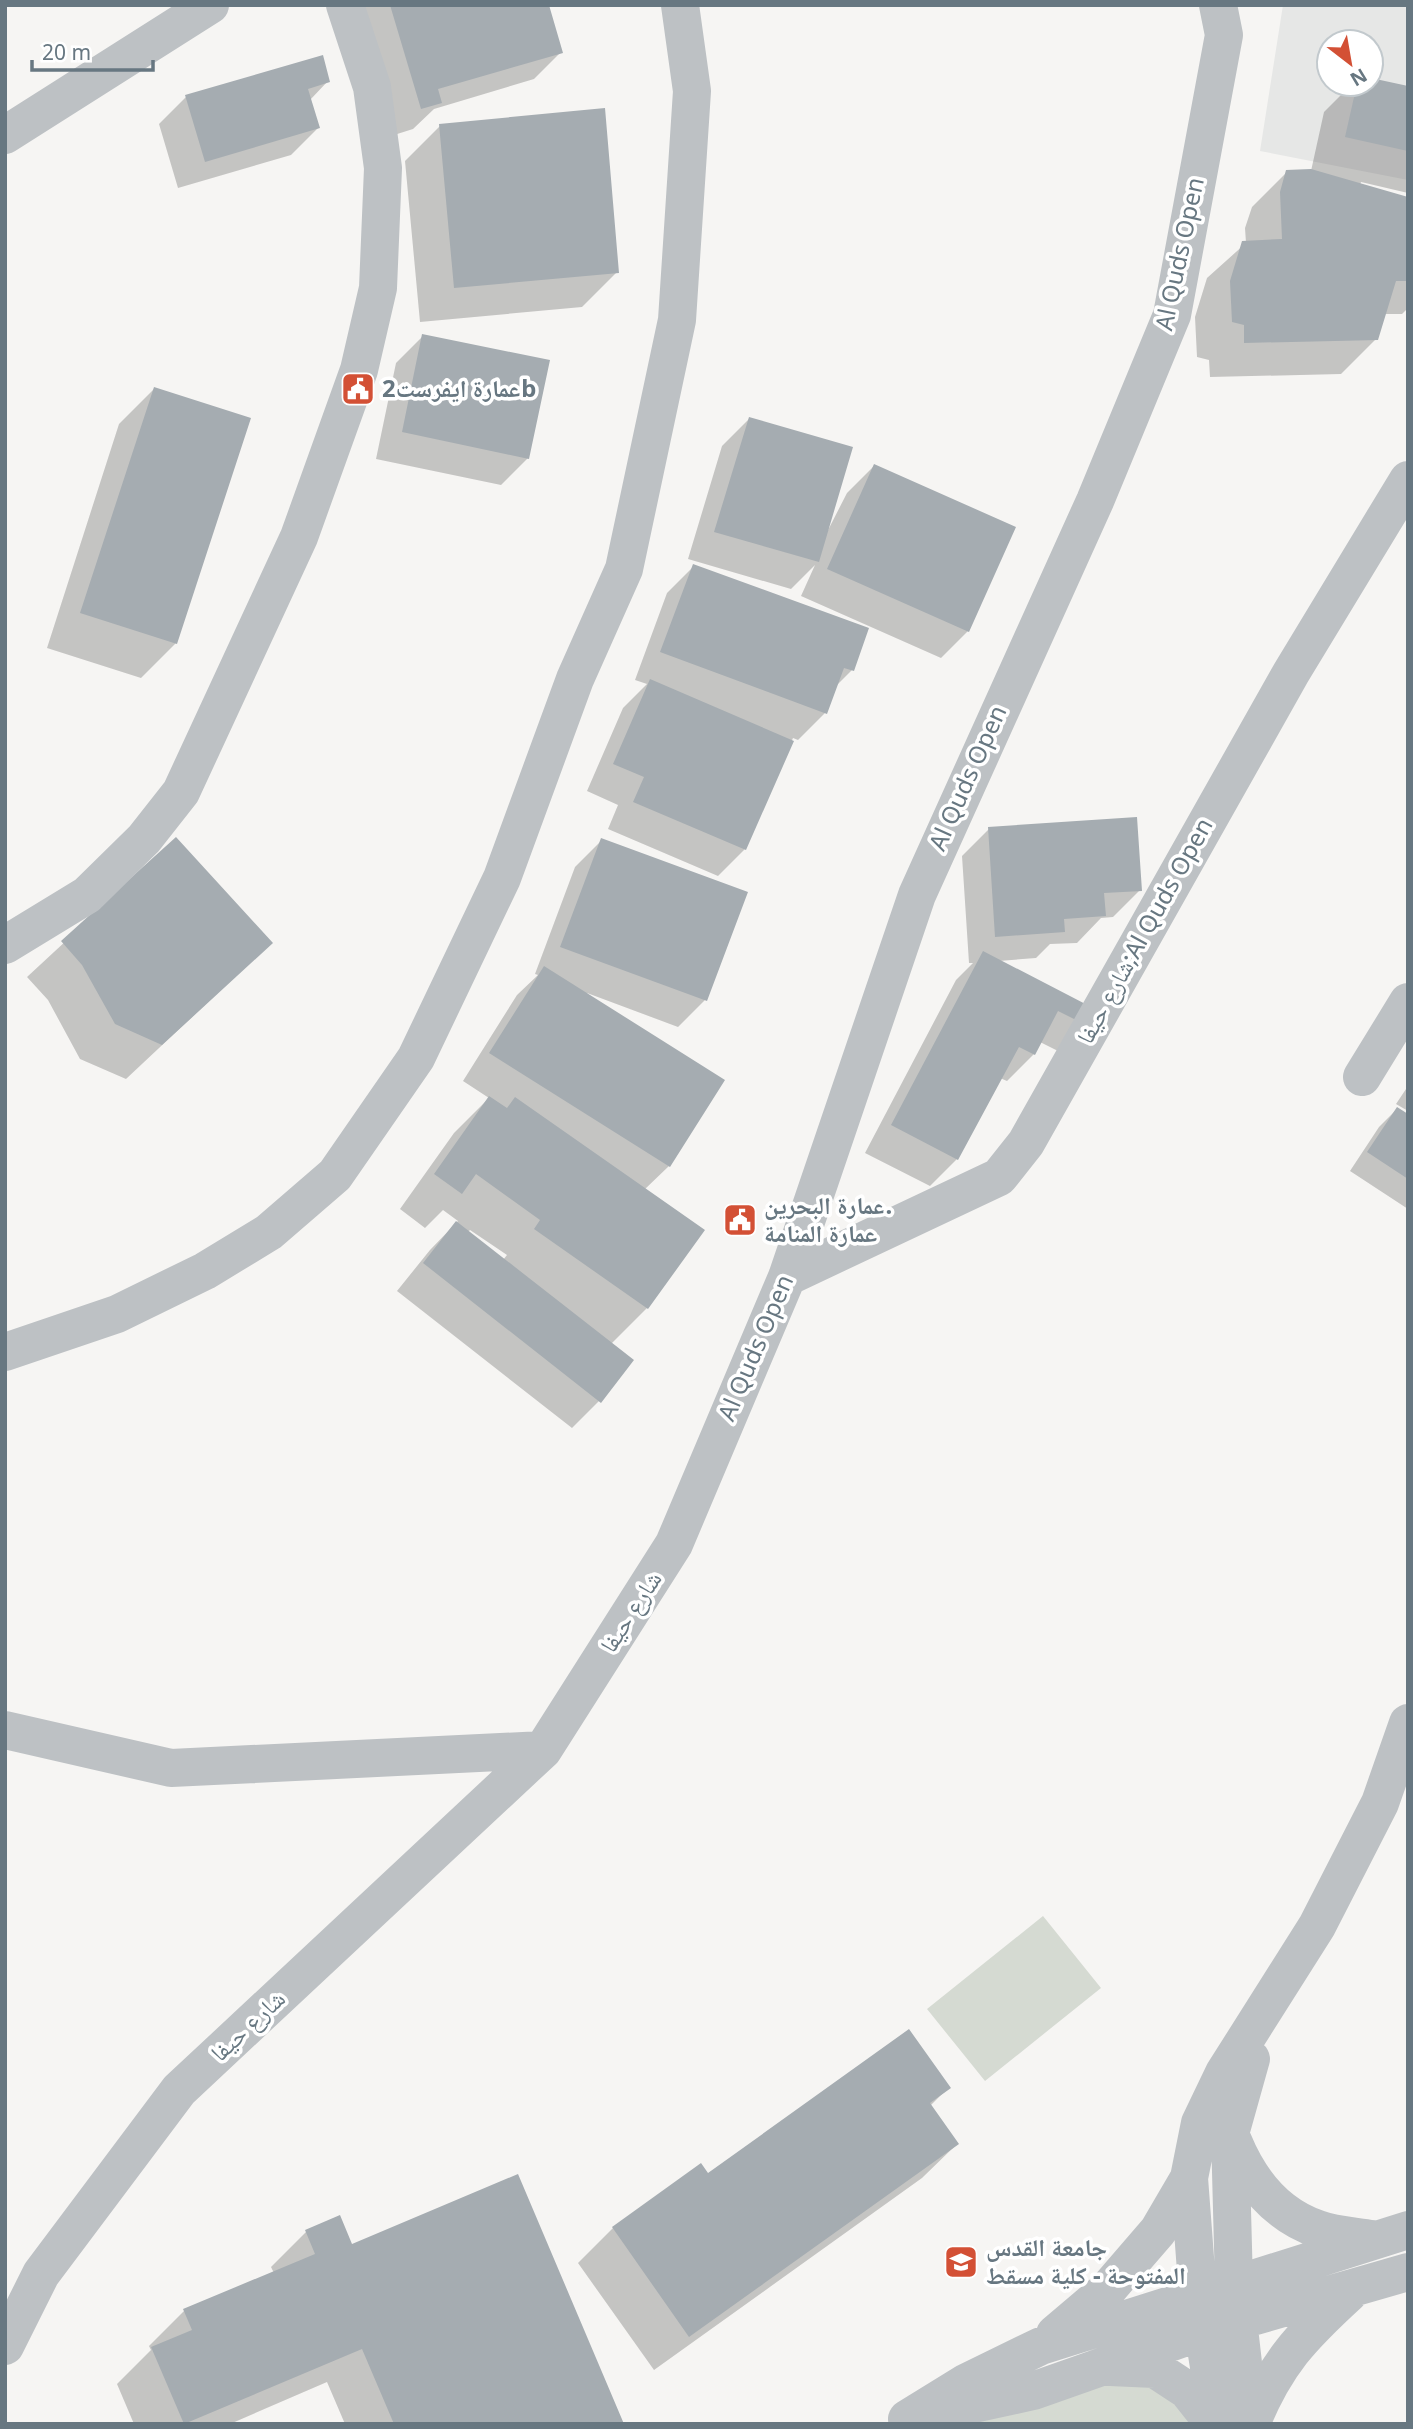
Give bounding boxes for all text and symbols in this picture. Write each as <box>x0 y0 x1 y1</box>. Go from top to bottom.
scale bar <box>32 28 152 72</box>
north arrow <box>1315 28 1385 98</box>
text: 20 m <box>42 38 91 66</box>
text: N <box>1345 62 1372 93</box>
street label: Al Quds Open <box>1146 174 1211 333</box>
public building icon: عمارة ايفرست2b <box>339 370 377 408</box>
place label: عمارة ايفرست2b <box>382 371 536 404</box>
street label: Al Quds Open <box>920 700 1013 855</box>
street label: شارع حيفا;Al Quds Open <box>1068 812 1220 1049</box>
place label: عمارة البحرين. عمارة المنامة <box>764 1188 892 1249</box>
public building icon: عمارة البحرين. عمارة المنامة <box>721 1201 759 1239</box>
street label: Al Quds Open <box>709 1269 800 1426</box>
street label: شارع حيفا <box>591 1564 668 1658</box>
street label: شارع حيفا <box>202 1982 292 2068</box>
place label: جامعة القدس المفتوحة - كلية مسقط <box>986 2230 1186 2291</box>
school or university icon: جامعة القدس المفتوحة - كلية مسقط <box>942 2243 980 2281</box>

